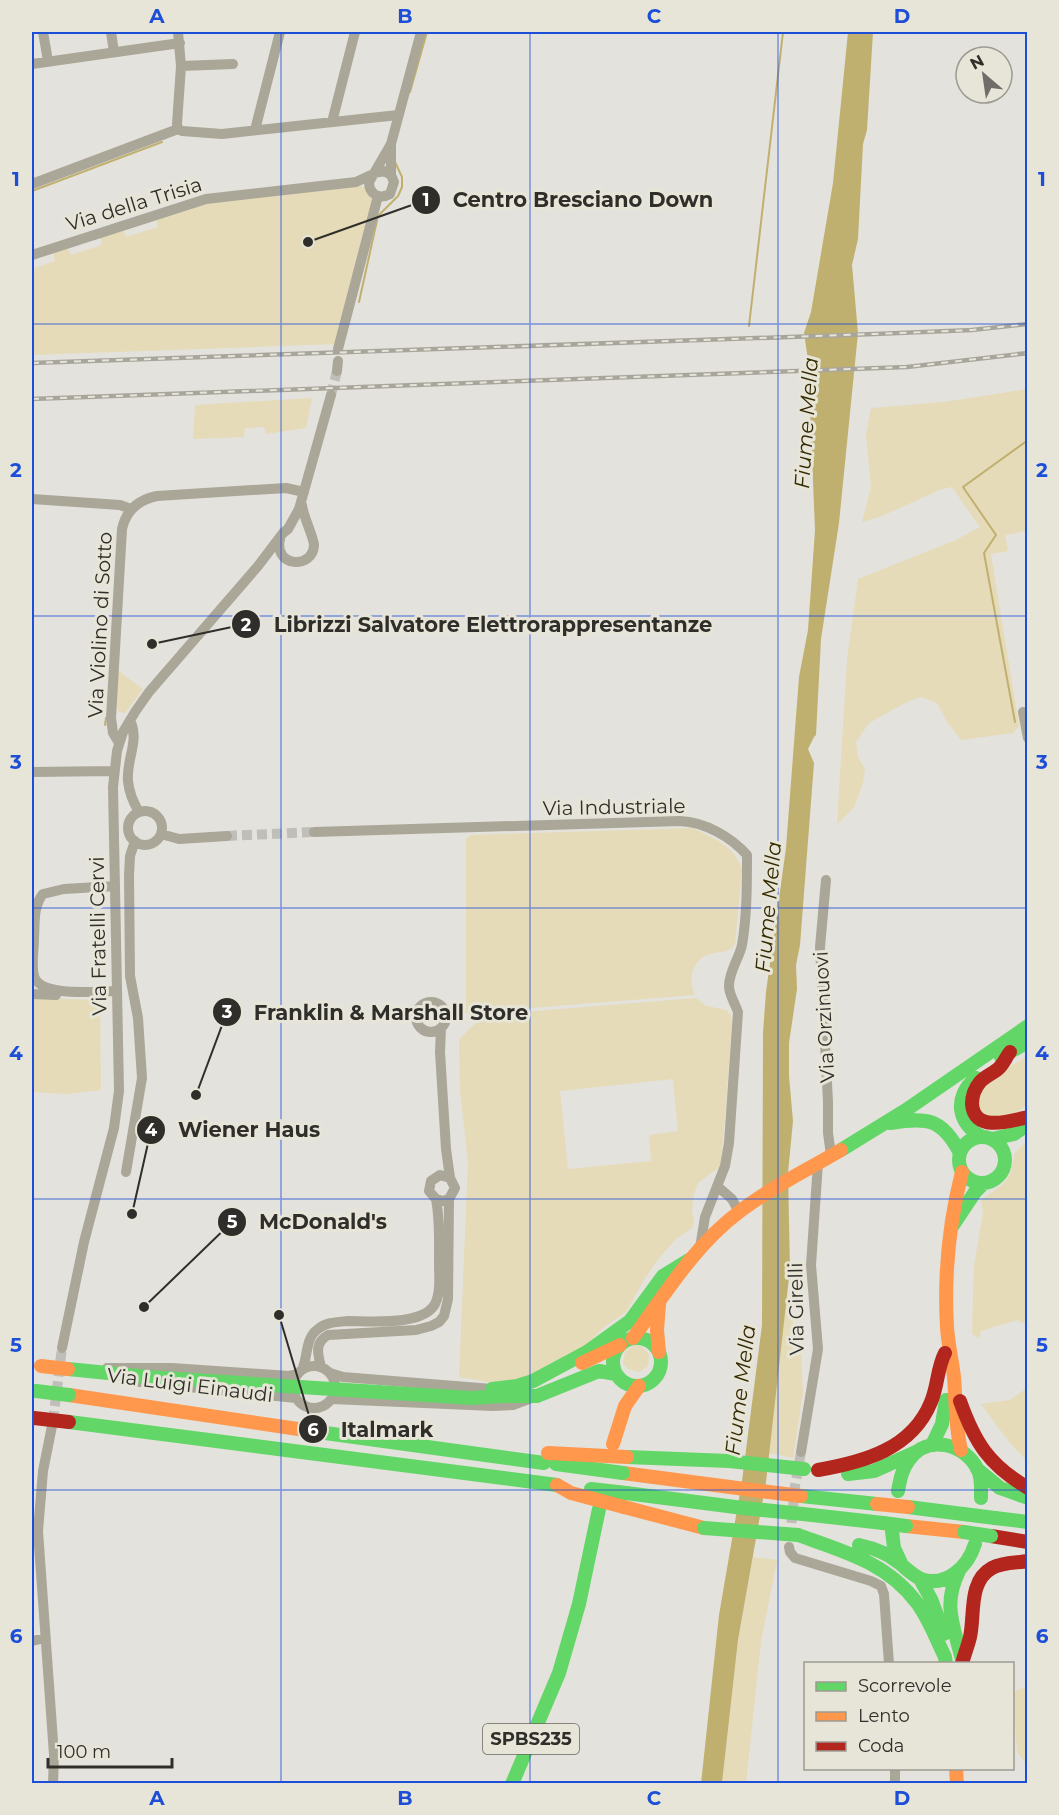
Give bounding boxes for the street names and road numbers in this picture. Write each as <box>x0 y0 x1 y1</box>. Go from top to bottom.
street label: Via della Trisia <box>63 172 205 236</box>
street label: Via Violino di Sotto <box>83 531 117 719</box>
street label: Via Industriale <box>542 794 686 820</box>
street label: Via Fratelli Cervi <box>85 856 111 1016</box>
street label: Via Orzinuovi <box>809 951 839 1083</box>
street label: Via Girelli <box>783 1262 809 1356</box>
street label: Via Luigi Einaudi <box>106 1363 274 1407</box>
road number: SPBS235 <box>483 1724 579 1754</box>

